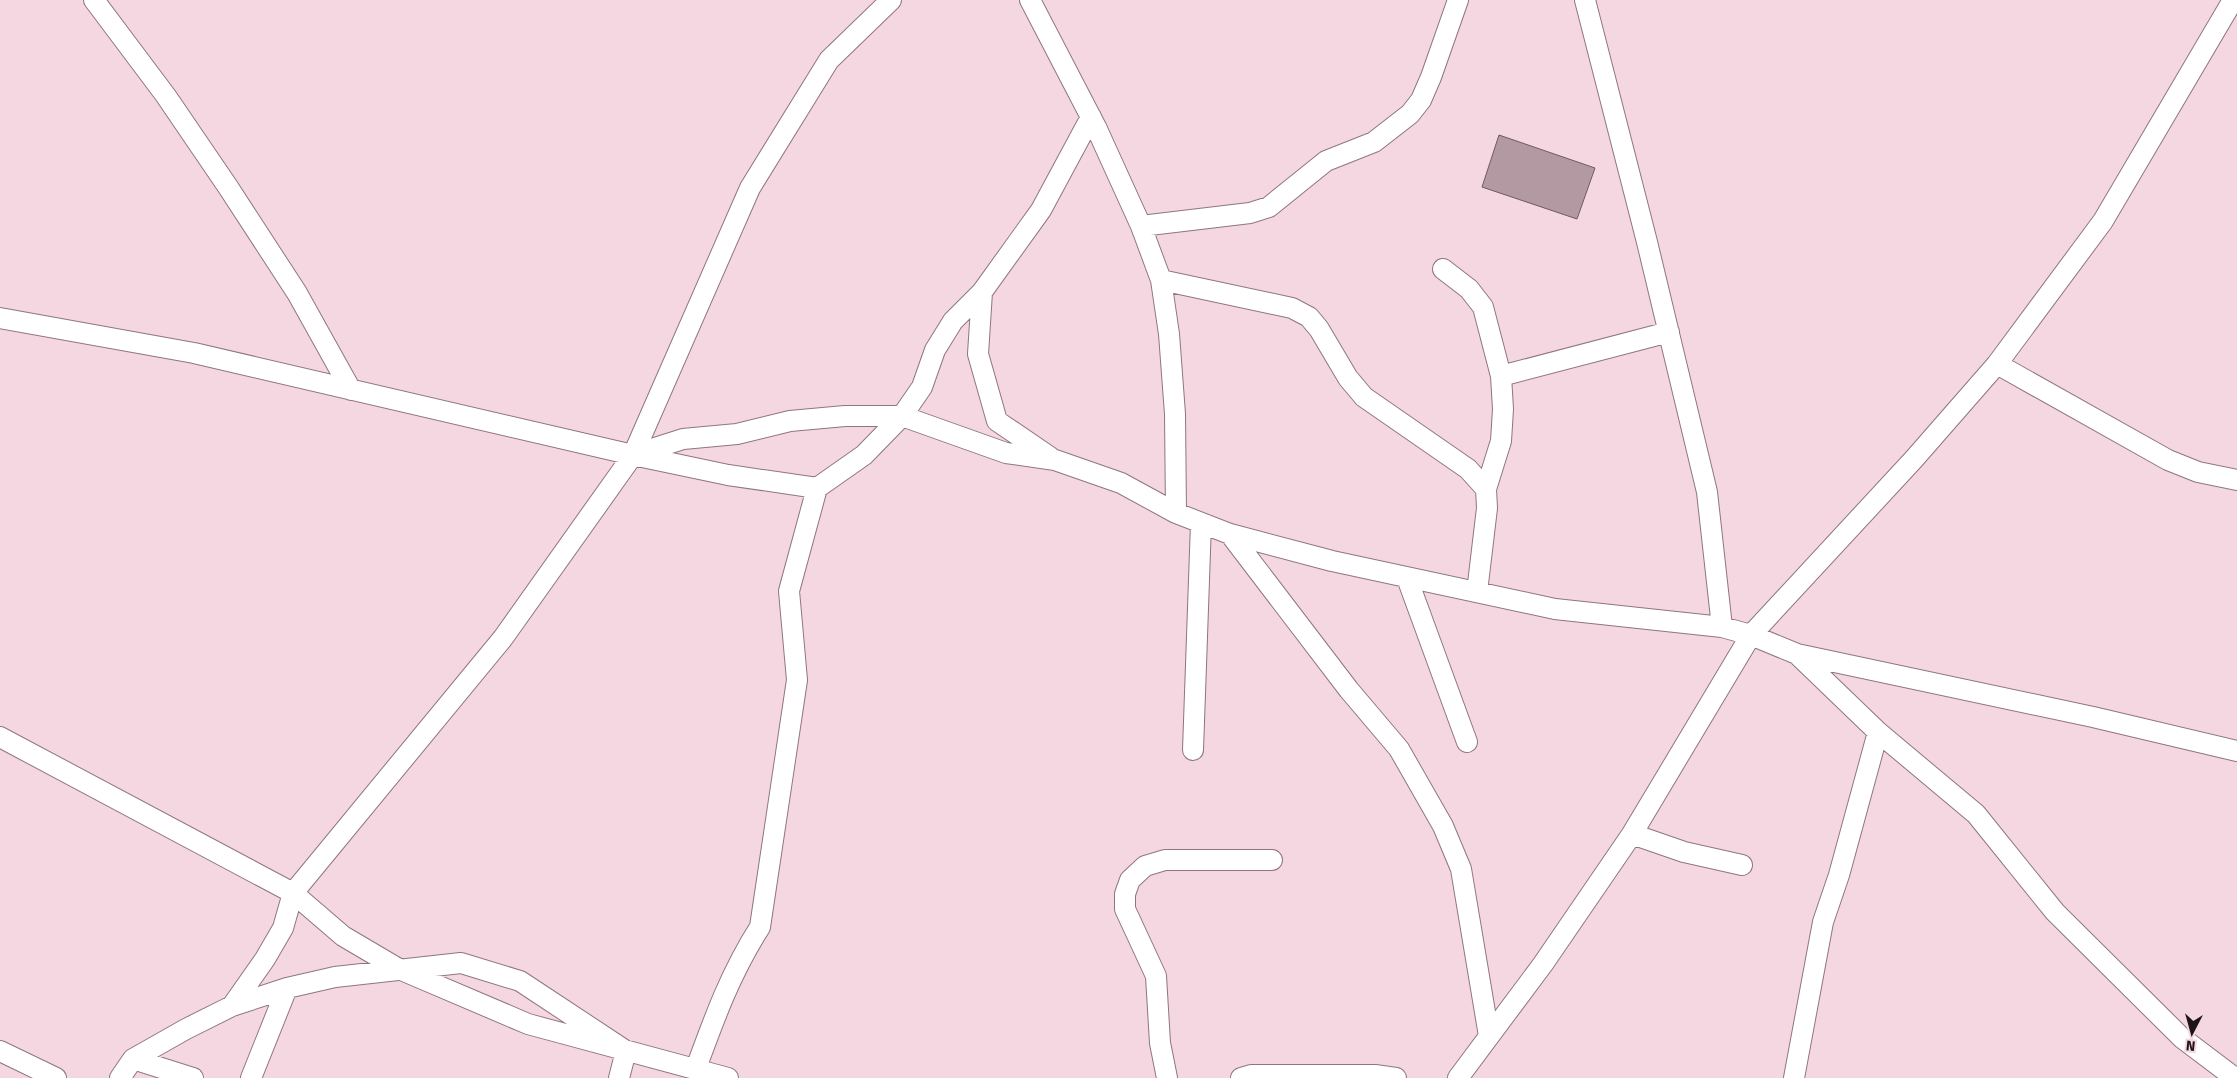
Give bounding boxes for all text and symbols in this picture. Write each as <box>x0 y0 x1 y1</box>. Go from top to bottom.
north arrow <box>2167 1008 2217 1058</box>
text: N <box>2185 1036 2196 1054</box>

